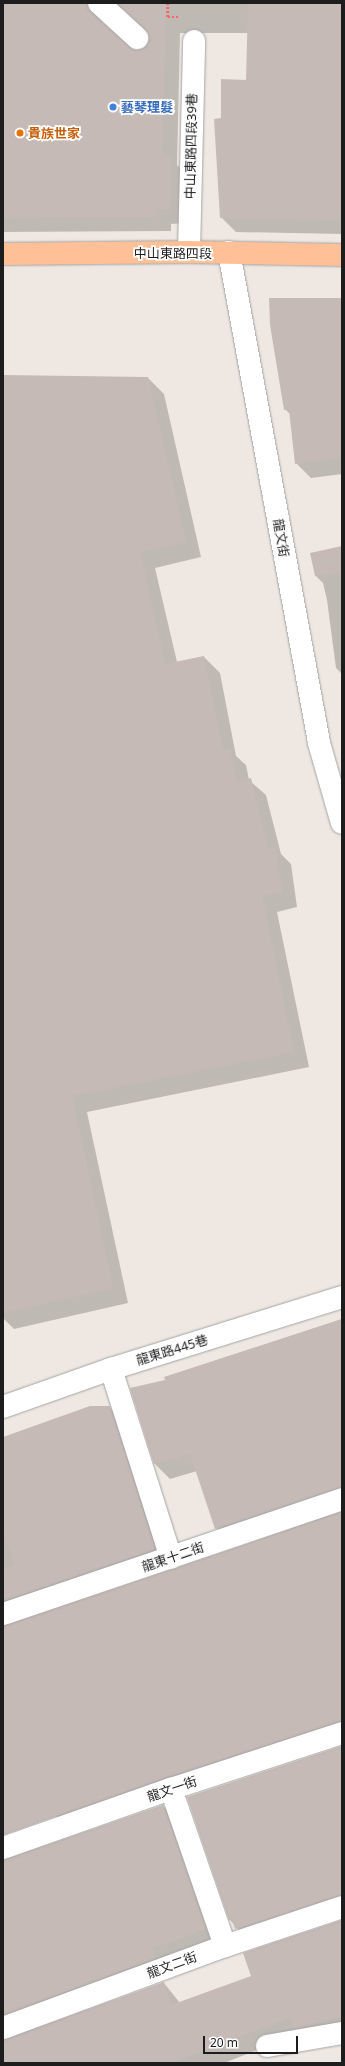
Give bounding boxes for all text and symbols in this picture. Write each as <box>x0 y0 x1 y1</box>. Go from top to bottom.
street label: 中山東路四段39巷 <box>182 93 200 199</box>
place label: 藝琴理髮 <box>121 99 173 115</box>
marker: 藝琴理髮 <box>108 102 118 112</box>
place label: 貴族世家 <box>28 125 80 141</box>
marker: 貴族世家 <box>15 128 25 138</box>
street label: 中山東路四段 <box>134 245 212 261</box>
street label: 龍文街 <box>270 517 292 559</box>
street label: 龍東路445巷 <box>134 1332 210 1368</box>
street label: 龍東十二街 <box>140 1539 206 1575</box>
street label: 龍文一街 <box>145 1773 199 1805</box>
street label: 龍文二街 <box>145 1949 199 1981</box>
scale bar <box>205 2028 300 2054</box>
text: 20 m <box>210 2034 238 2051</box>

